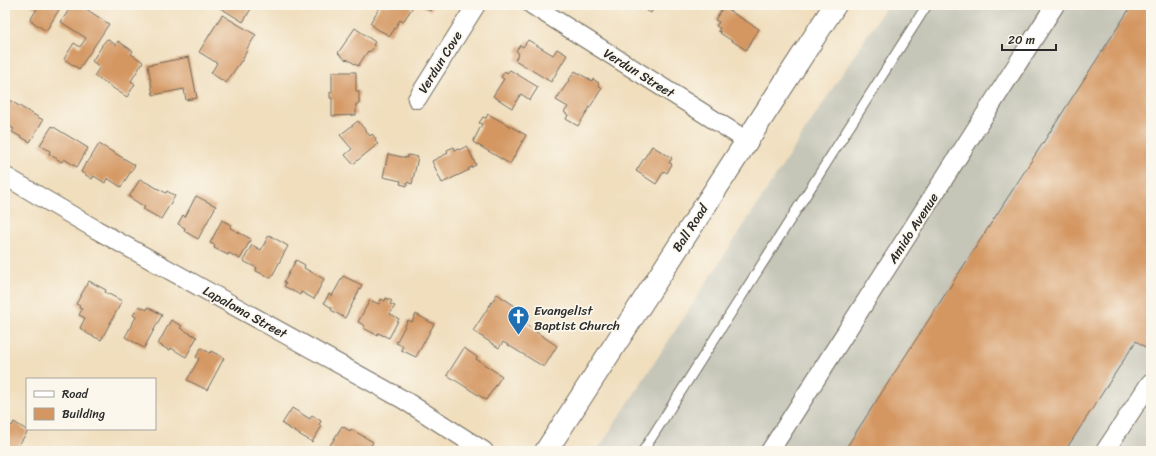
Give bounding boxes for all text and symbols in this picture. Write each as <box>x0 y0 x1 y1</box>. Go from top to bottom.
street label: Verdun Cove <box>412 26 469 98</box>
scale bar <box>1002 26 1056 52</box>
text: 20 m <box>1008 29 1035 51</box>
street label: Verdun Street <box>599 42 680 104</box>
street label: Amido Avenue <box>881 188 945 269</box>
street label: Ball Road <box>666 198 715 257</box>
street label: Lapaloma Street <box>199 279 292 345</box>
place label: Evangelist Baptist Church <box>534 299 620 337</box>
church icon: Evangelist Baptist Church <box>505 304 531 337</box>
legend <box>26 378 156 430</box>
text: Road <box>62 383 89 405</box>
text: Building <box>62 403 105 425</box>

